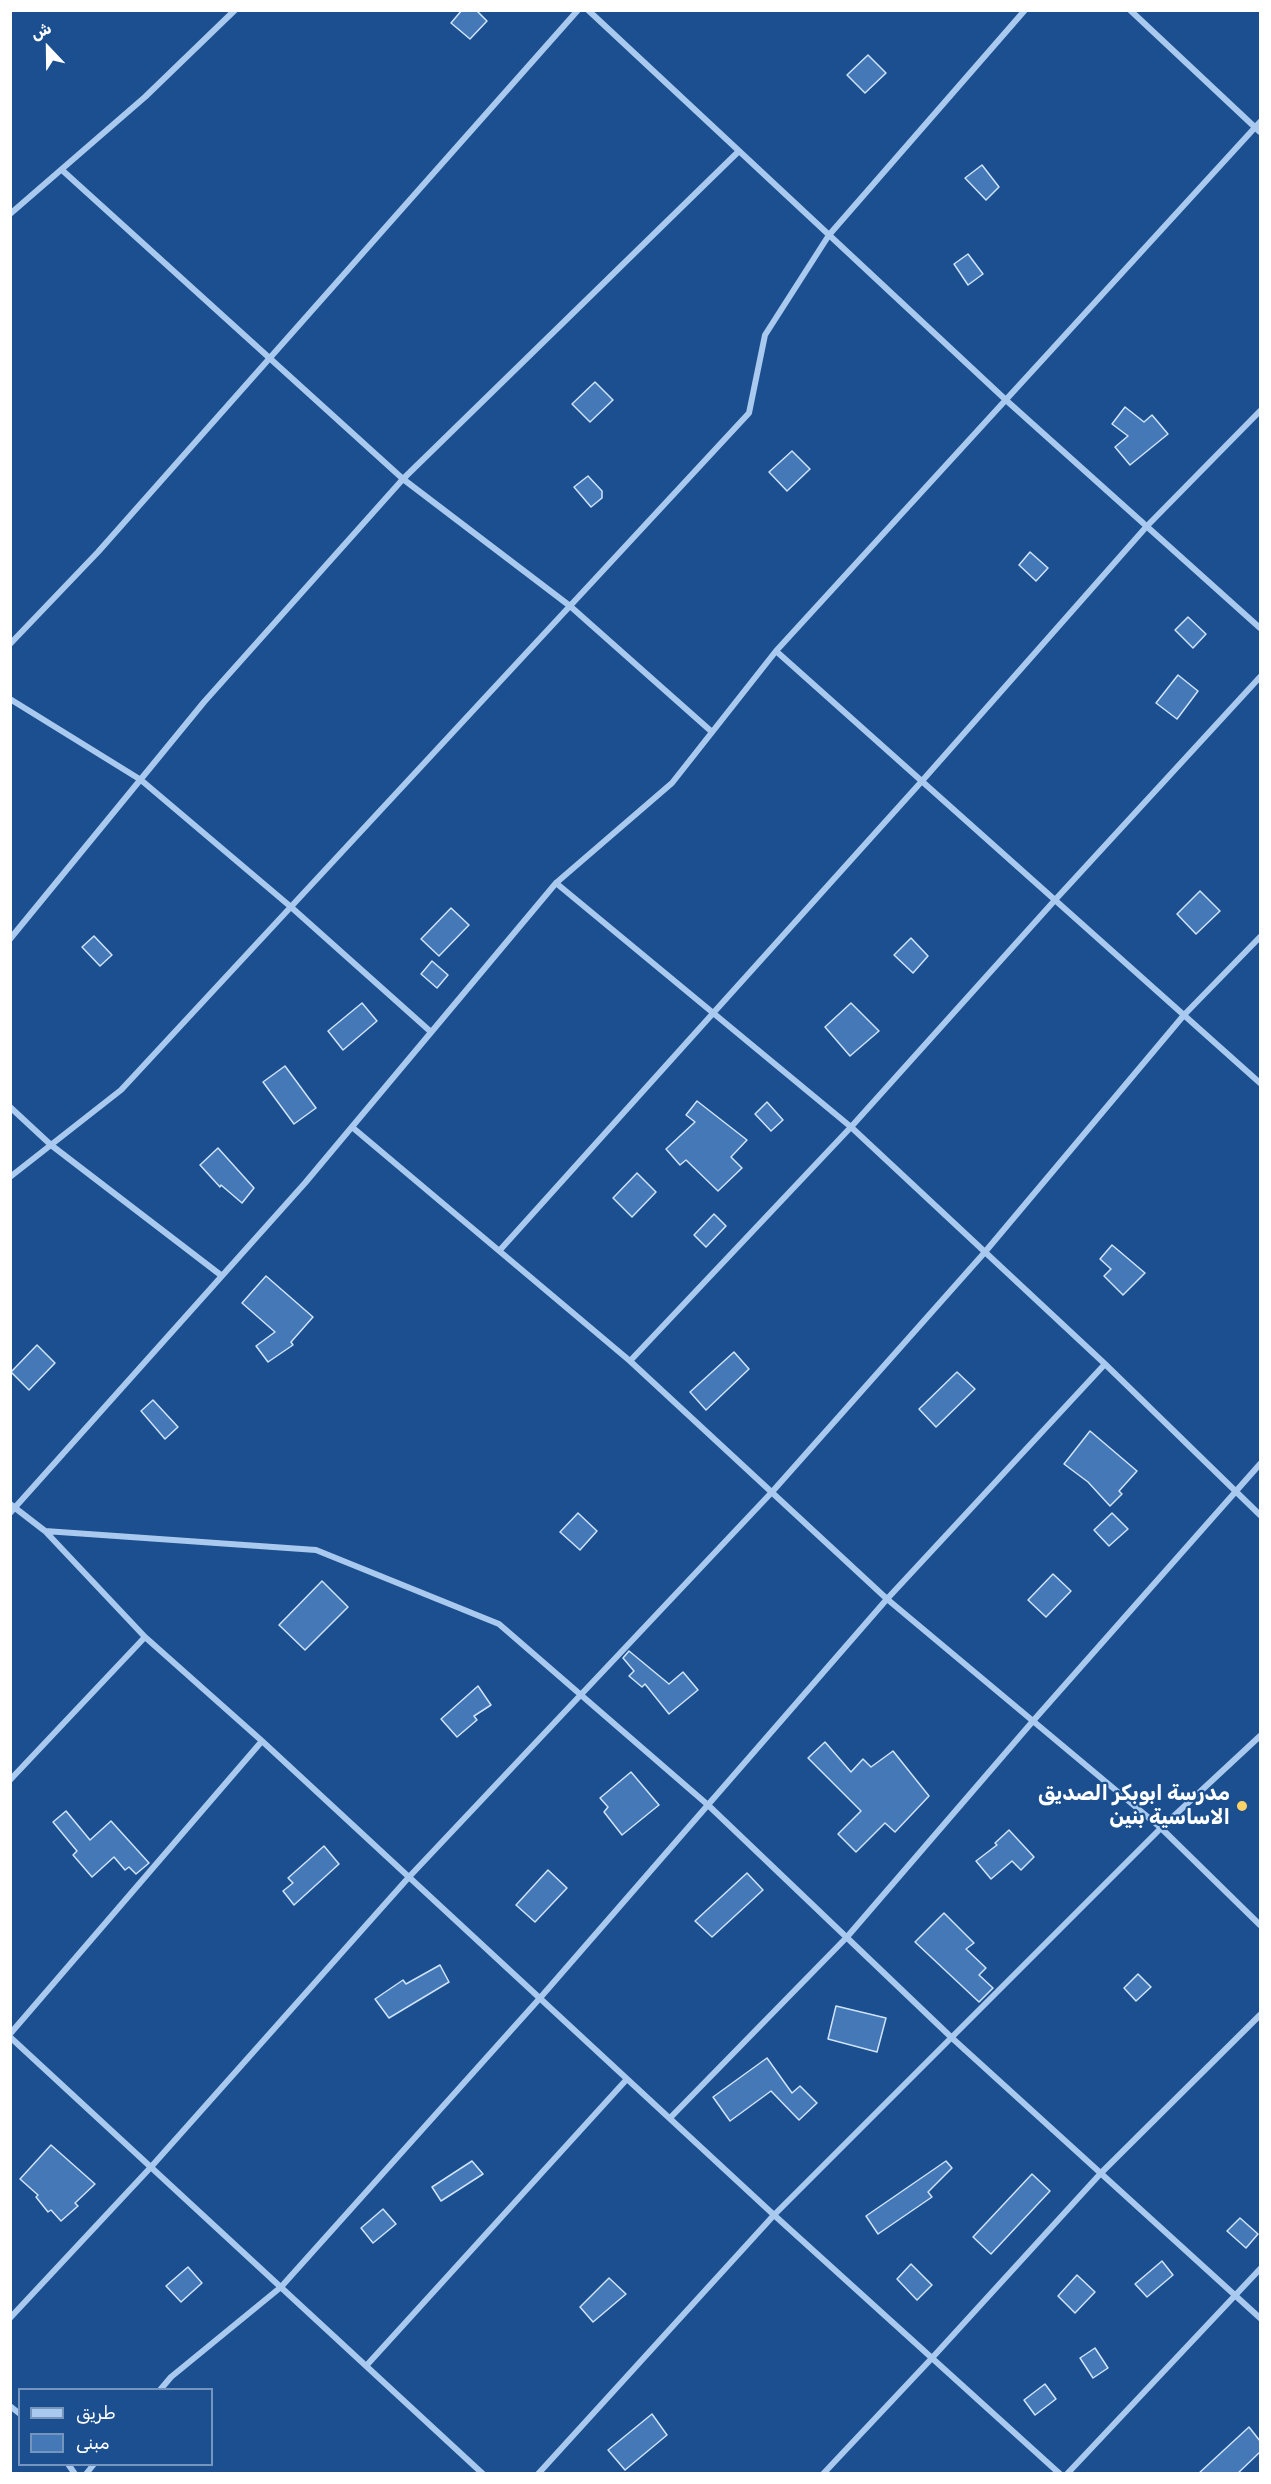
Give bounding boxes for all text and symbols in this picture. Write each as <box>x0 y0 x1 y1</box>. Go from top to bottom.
north arrow <box>18 18 78 78</box>
text: ش <box>28 18 54 43</box>
place label: مدرسة ابوبكر الصديق الاساسية بنين <box>1038 1781 1230 1831</box>
marker: مدرسة ابوبكر الصديق الاساسية بنين <box>1235 1799 1249 1813</box>
legend <box>18 2388 213 2466</box>
text: طريق <box>76 2402 116 2424</box>
text: مبنى <box>76 2432 110 2454</box>

